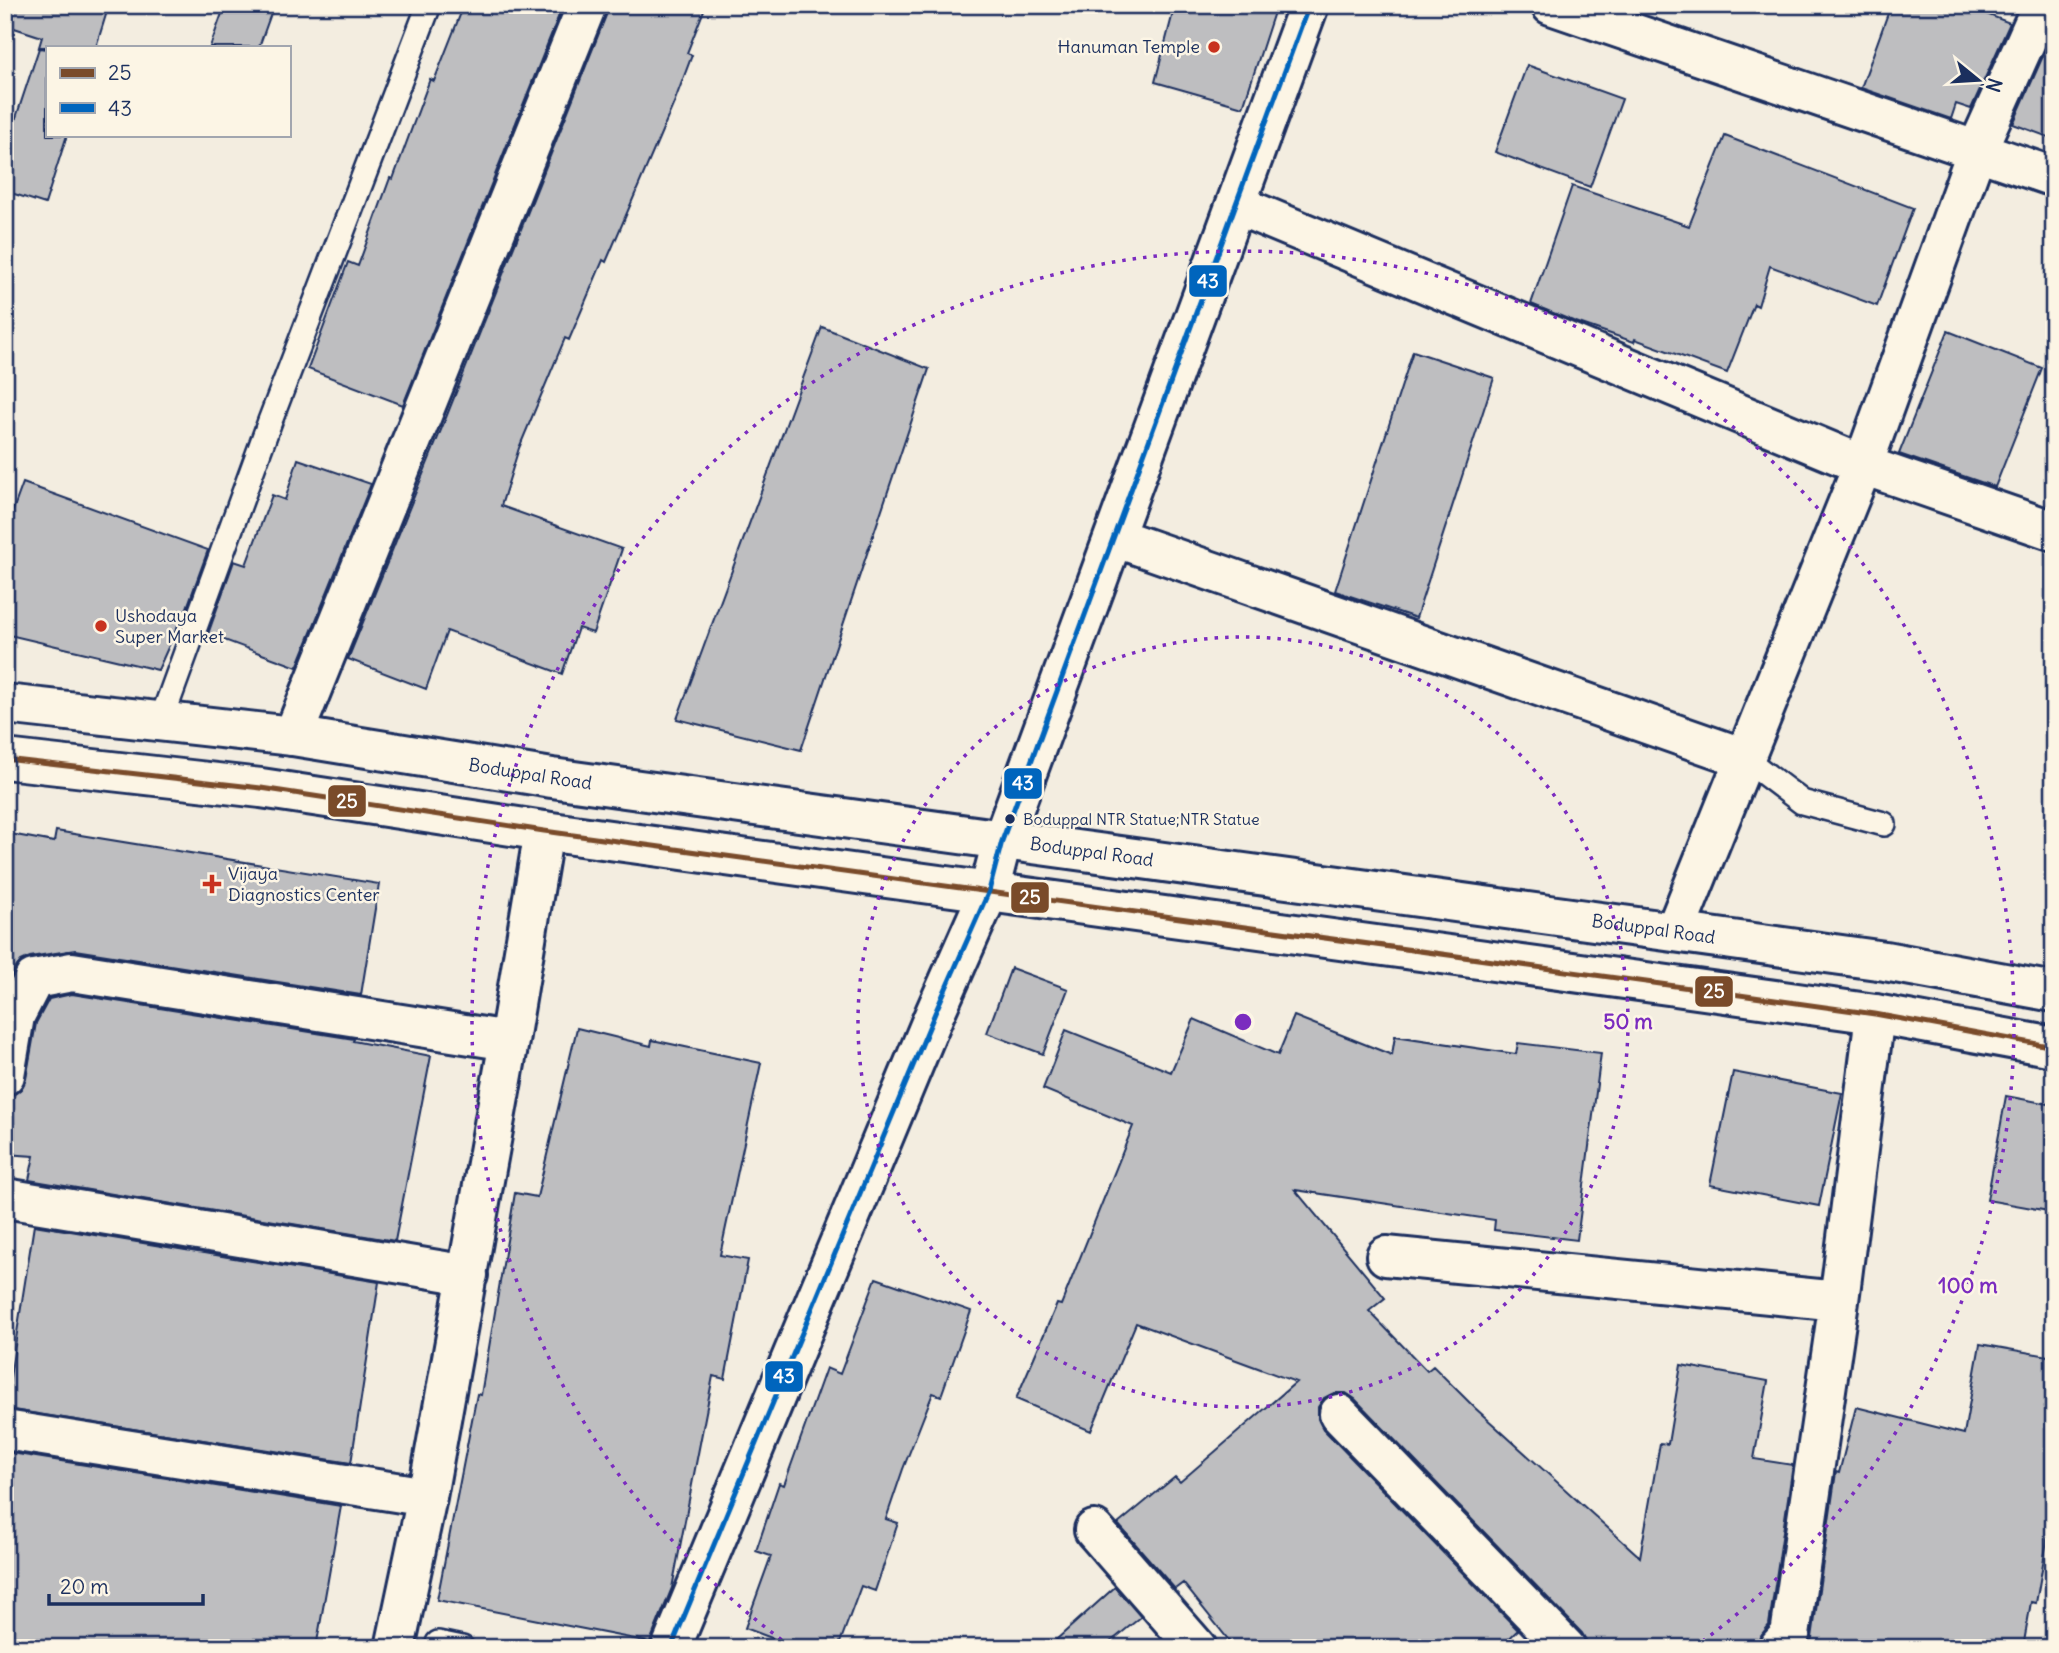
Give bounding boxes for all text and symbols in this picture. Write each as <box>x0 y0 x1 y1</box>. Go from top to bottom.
place label: Hanuman Temple <box>1058 35 1200 58</box>
marker: Hanuman Temple <box>1206 39 1222 55</box>
legend <box>46 46 290 136</box>
north arrow <box>1944 46 2014 116</box>
text: 25 <box>108 59 132 86</box>
text: N <box>1981 75 2008 95</box>
text: 43 <box>108 95 132 122</box>
line badge: 43 <box>1188 264 1228 298</box>
text: 43 <box>1197 269 1219 293</box>
place label: Ushodaya Super Market <box>115 604 224 648</box>
marker: Ushodaya Super Market <box>93 618 109 634</box>
street label: Boduppal Road <box>467 753 594 794</box>
line badge: 43 <box>1003 767 1043 800</box>
text: 43 <box>1012 771 1034 795</box>
line badge: 25 <box>327 784 367 818</box>
text: 25 <box>336 789 358 813</box>
place label: Boduppal NTR Statue;NTR Statue <box>1023 809 1260 829</box>
marker: Boduppal NTR Statue;NTR Statue <box>1003 812 1017 826</box>
street label: Boduppal Road <box>1029 832 1155 872</box>
place label: Vijaya Diagnostics Center <box>228 862 380 906</box>
marker: Vijaya Diagnostics Center <box>202 874 222 894</box>
line badge: 25 <box>1010 881 1050 914</box>
text: 25 <box>1019 885 1041 909</box>
street label: Boduppal Road <box>1590 909 1717 949</box>
line badge: 25 <box>1694 975 1734 1008</box>
text: 25 <box>1703 979 1725 1003</box>
text: 50 m <box>1603 1008 1653 1035</box>
centre of rings <box>1231 1010 1255 1034</box>
text: 100 m <box>1938 1272 1998 1299</box>
line badge: 43 <box>764 1360 804 1393</box>
text: 43 <box>773 1364 795 1388</box>
scale bar <box>49 1562 203 1606</box>
text: 20 m <box>60 1573 109 1600</box>

